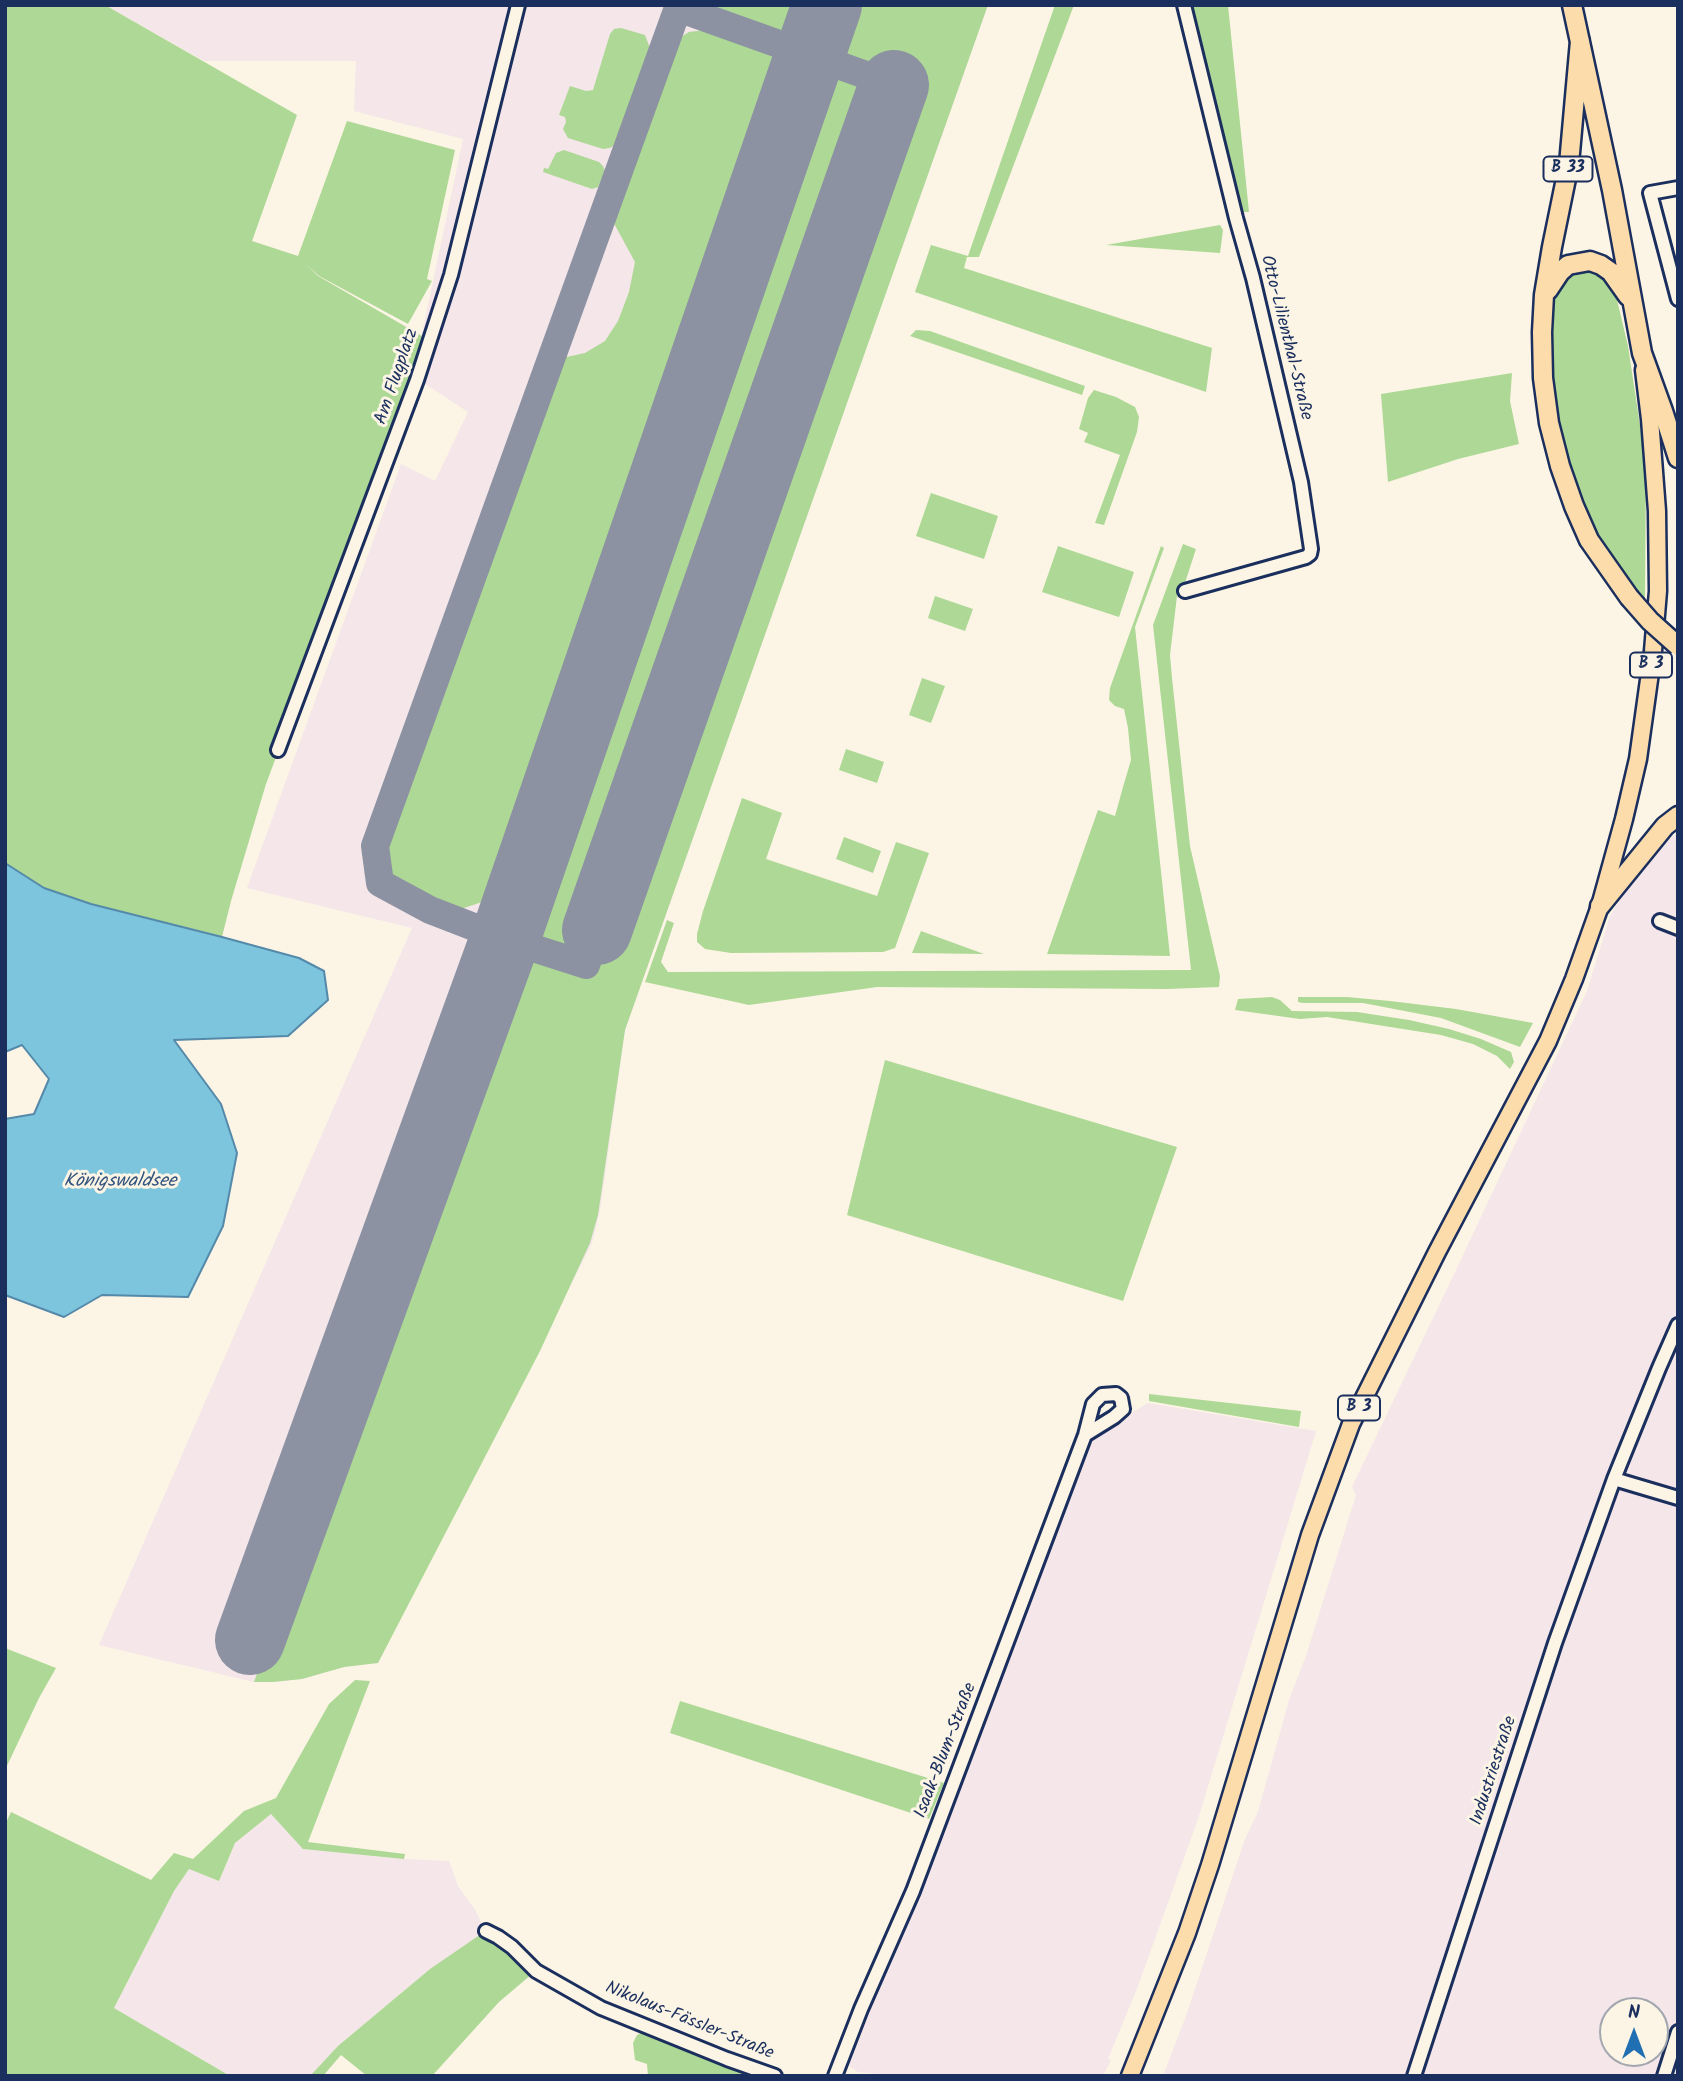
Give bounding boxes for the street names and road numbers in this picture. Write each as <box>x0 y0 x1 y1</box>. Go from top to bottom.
road number: B 33 <box>1544 156 1592 182</box>
street label: Otto-Lilienthal-Straße <box>1254 253 1316 423</box>
street label: Am Flugplatz <box>372 326 424 428</box>
road number: B 3 <box>1630 652 1672 678</box>
road number: B 3 <box>1338 1396 1380 1420</box>
street label: Isaak-Blum-Straße <box>911 1680 983 1822</box>
street label: Industriestraße <box>1467 1714 1523 1828</box>
street label: Nikolaus-Fässler-Straße <box>601 1978 777 2066</box>

